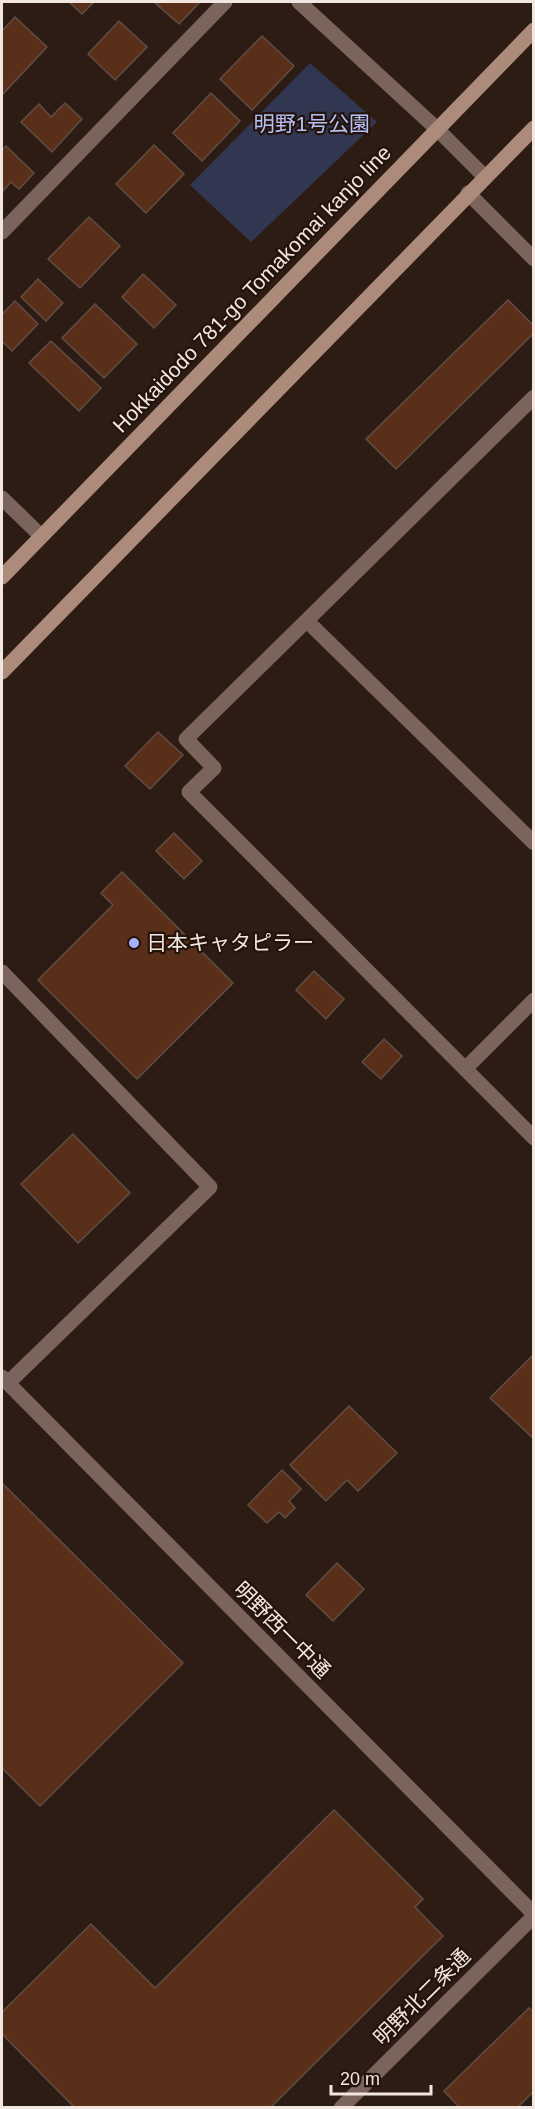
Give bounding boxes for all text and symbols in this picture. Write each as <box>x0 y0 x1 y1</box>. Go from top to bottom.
park label: 明野1号公園 <box>254 112 370 135</box>
street label: Hokkaidodo 781-go Tomakomai kanjo line <box>108 141 395 437</box>
place label: 日本キャタピラー <box>146 931 314 954</box>
marker: 日本キャタピラー <box>127 936 141 950</box>
street label: 明野西一中通 <box>230 1577 335 1682</box>
street label: 明野北二条通 <box>369 1944 474 2049</box>
scale bar <box>331 2058 432 2096</box>
text: 20 m <box>340 2069 380 2089</box>

